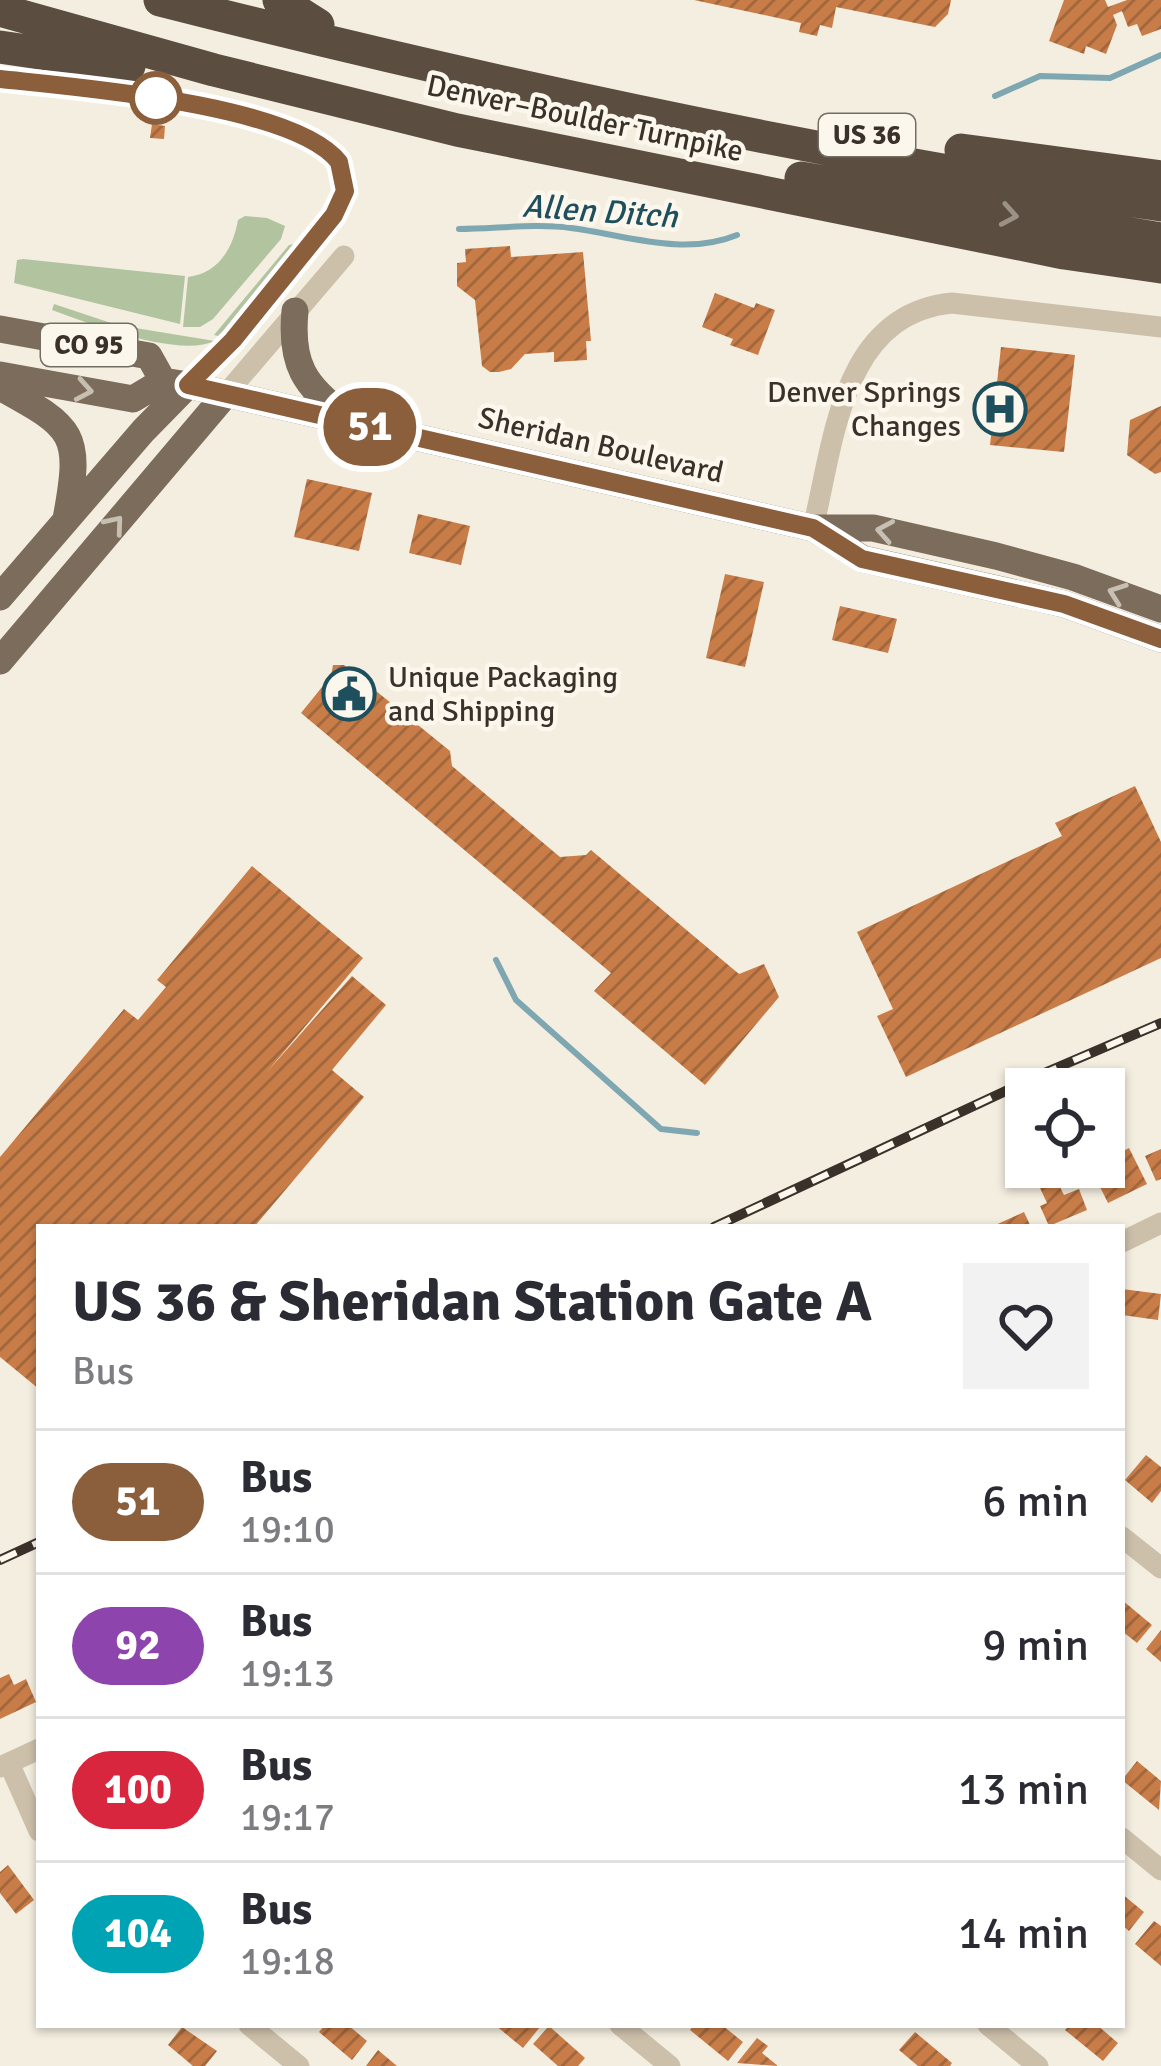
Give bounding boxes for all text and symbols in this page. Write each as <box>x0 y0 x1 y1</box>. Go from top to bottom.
street label: Denver–Boulder Turnpike <box>423 67 746 170</box>
unlabelled marker <box>131 73 181 123</box>
road number: US 36 <box>819 114 915 156</box>
water label: Allen Ditch <box>521 186 680 237</box>
one-way arrow <box>998 201 1018 226</box>
road number: CO 95 <box>41 324 137 366</box>
place label: Denver Springs Changes <box>767 374 961 445</box>
one-way arrow <box>73 376 93 402</box>
hospital icon: Denver Springs Changes <box>972 381 1028 437</box>
line badge: 51 <box>316 388 424 466</box>
street label: Sheridan Boulevard <box>475 399 727 492</box>
text: 51 <box>347 401 393 452</box>
one-way arrow <box>100 516 122 538</box>
one-way arrow <box>875 520 895 545</box>
one-way arrow <box>1107 583 1128 607</box>
place label: Unique Packaging and Shipping <box>388 659 618 730</box>
public building icon: Unique Packaging and Shipping <box>321 666 377 722</box>
map controls <box>1005 1068 1125 1188</box>
button: locate <box>1005 1068 1125 1188</box>
button: heart <box>963 1263 1089 1389</box>
text: US 36 & Sheridan Station Gate A <box>72 1266 872 1337</box>
text: Bus <box>72 1347 134 1395</box>
text: Bus <box>240 1450 312 1505</box>
text: 6 min <box>982 1474 1089 1529</box>
text: 51 <box>115 1476 161 1527</box>
text: 19:10 <box>240 1505 335 1553</box>
text: Bus <box>240 1594 312 1649</box>
text: 9 min <box>982 1618 1089 1673</box>
text: 92 <box>115 1620 161 1671</box>
text: 19:13 <box>240 1649 335 1697</box>
text: Bus <box>240 1738 312 1793</box>
text: 13 min <box>958 1762 1089 1817</box>
text: 100 <box>104 1764 172 1815</box>
text: 19:17 <box>240 1793 335 1841</box>
text: Bus <box>240 1882 312 1937</box>
text: 14 min <box>958 1906 1089 1961</box>
text: 104 <box>104 1908 172 1959</box>
text: 19:18 <box>240 1937 335 1985</box>

